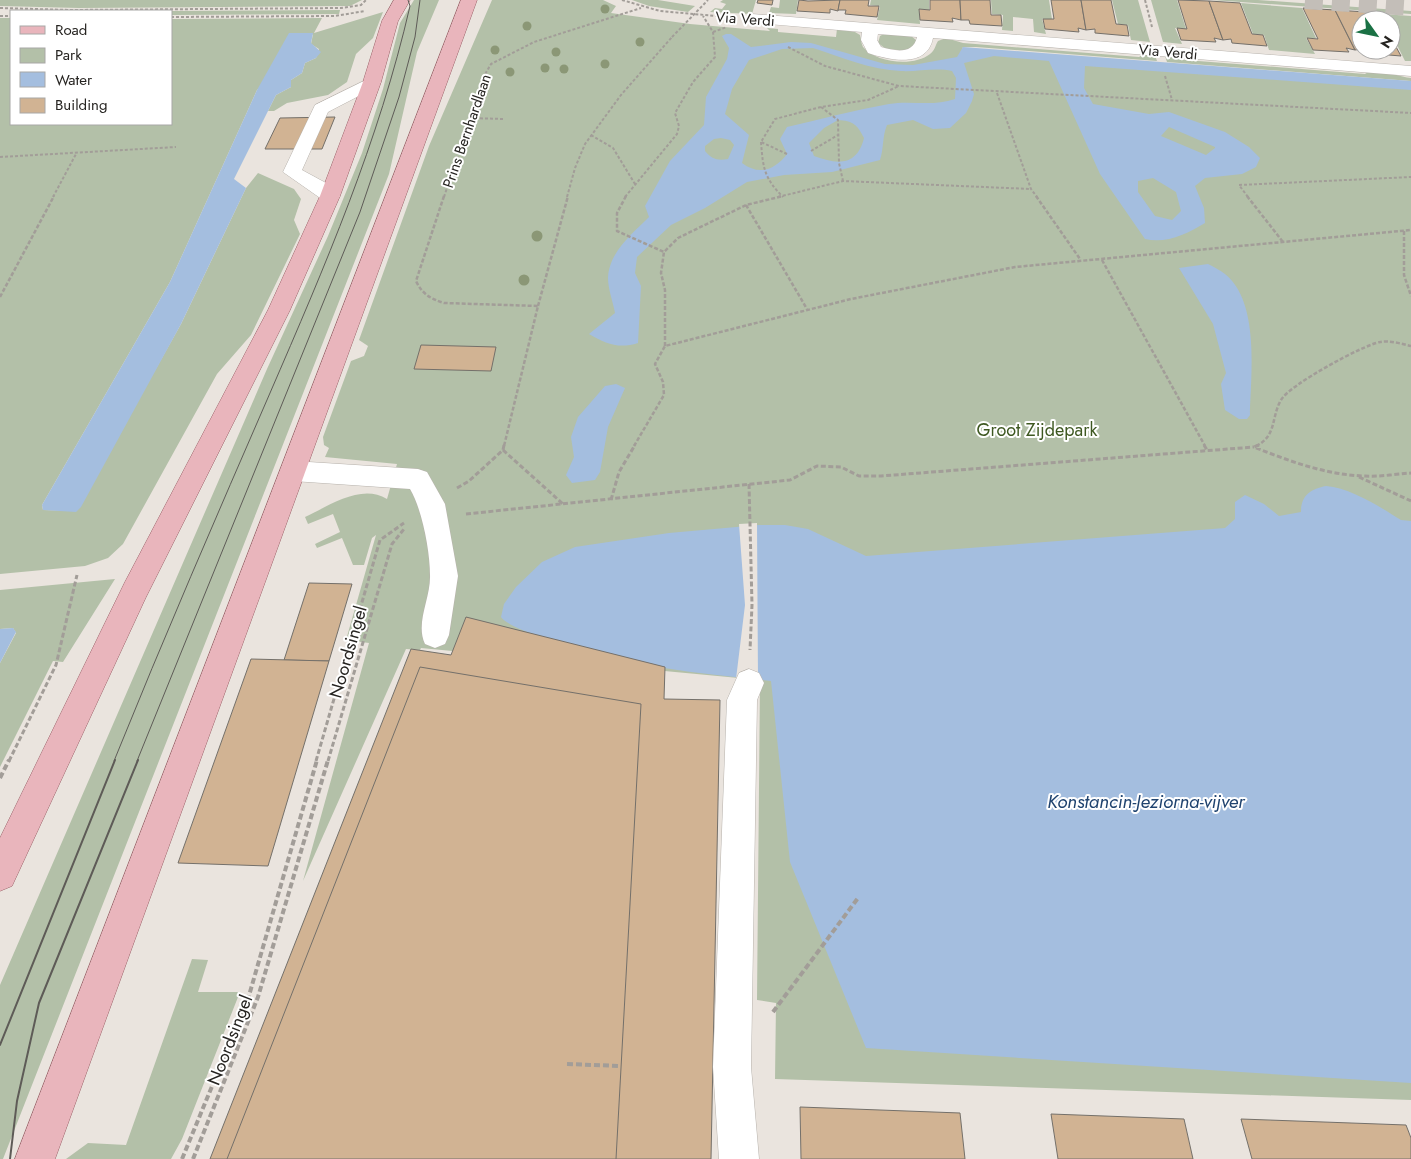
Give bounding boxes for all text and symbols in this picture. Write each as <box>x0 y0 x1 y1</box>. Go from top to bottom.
street label: Via Verdi <box>715 6 775 32</box>
legend <box>10 10 172 125</box>
north arrow <box>1351 10 1401 60</box>
text: Road <box>55 19 87 41</box>
text: N <box>1375 32 1398 52</box>
street label: Via Verdi <box>1137 38 1199 66</box>
text: Park <box>55 44 82 66</box>
text: Water <box>55 69 93 91</box>
street label: Prins Bernhardlaan <box>437 71 497 191</box>
text: Building <box>55 94 107 116</box>
park label: Groot Zijdepark <box>977 417 1097 443</box>
street label: Noordsingel <box>322 603 374 701</box>
water label: Konstancin-Jeziorna-vijver <box>1047 788 1246 815</box>
street label: Noordsingel <box>201 991 259 1089</box>

